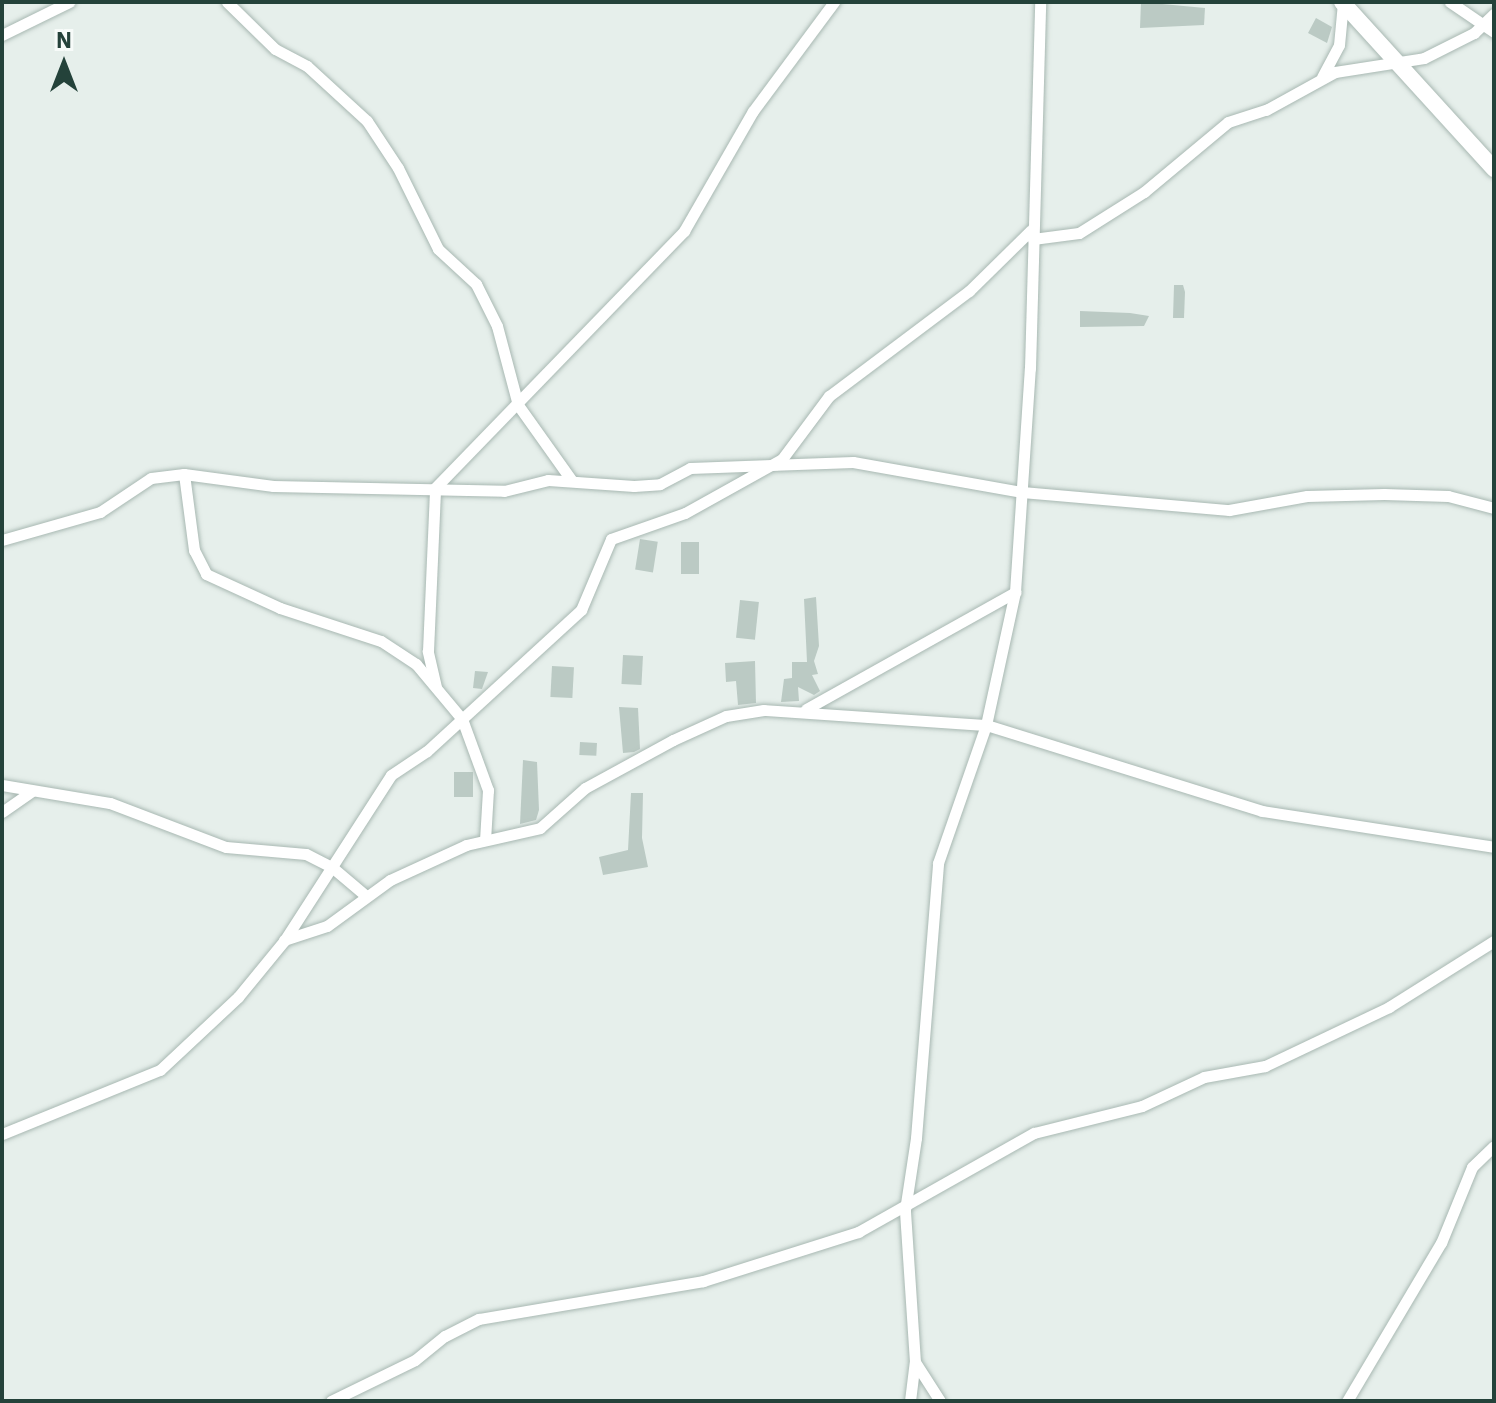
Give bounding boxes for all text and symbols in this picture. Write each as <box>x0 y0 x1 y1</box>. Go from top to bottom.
north arrow <box>24 24 104 104</box>
text: N <box>56 25 72 54</box>

